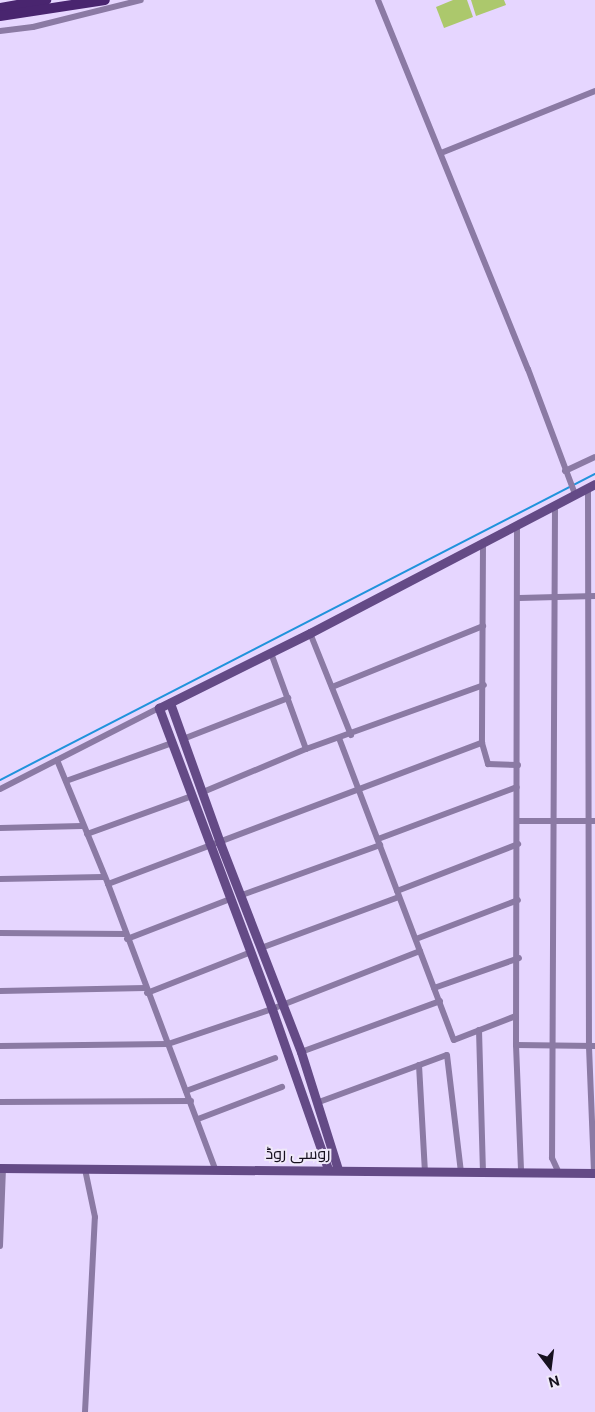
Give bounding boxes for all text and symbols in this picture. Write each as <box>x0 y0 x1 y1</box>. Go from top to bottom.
street label: روسی روڈ <box>266 1144 330 1164</box>
north arrow <box>525 1342 575 1392</box>
text: N <box>547 1372 561 1391</box>

